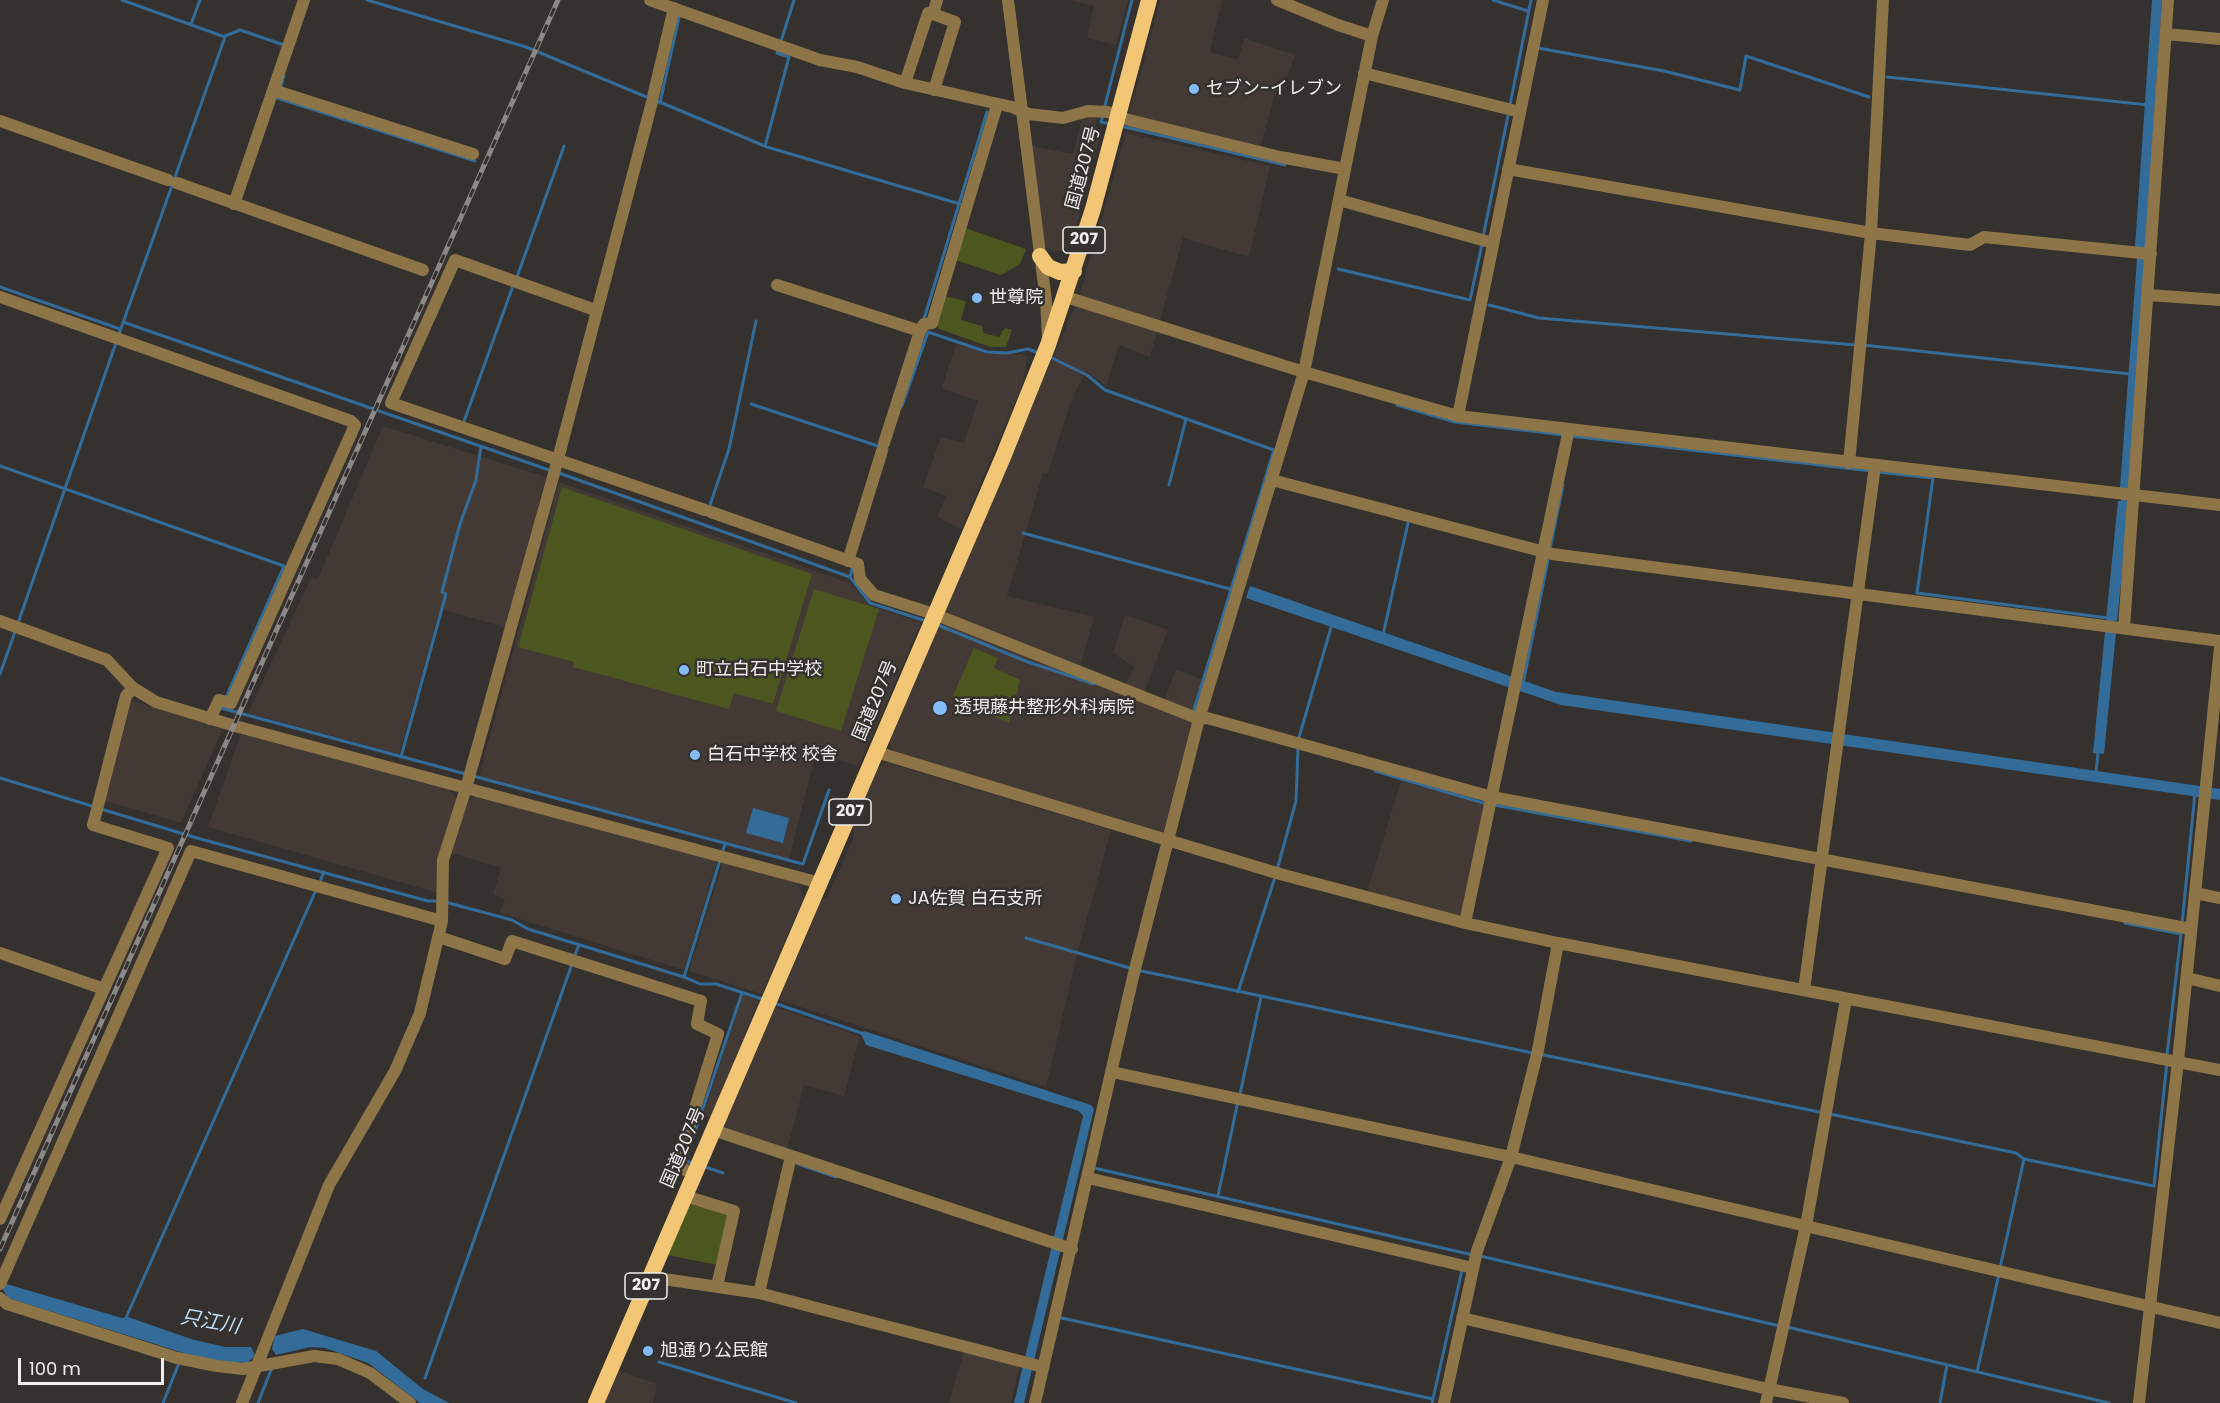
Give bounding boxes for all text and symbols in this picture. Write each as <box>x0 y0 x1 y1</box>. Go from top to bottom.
place label: セブン-イレブン <box>1206 78 1342 100</box>
marker: セブン-イレブン <box>1187 82 1201 96</box>
street label: 国道207号 <box>1063 124 1105 212</box>
road number: 207 <box>1063 227 1105 253</box>
place label: 世尊院 <box>989 287 1043 309</box>
marker: 世尊院 <box>970 291 984 305</box>
street label: 国道207号 <box>849 657 903 745</box>
place label: 町立白石中学校 <box>696 659 822 681</box>
marker: 町立白石中学校 <box>677 663 691 677</box>
place label: 透現藤井整形外科病院 <box>954 697 1134 719</box>
marker: 透現藤井整形外科病院 <box>931 699 949 717</box>
place label: 白石中学校 校舎 <box>707 744 838 766</box>
marker: 白石中学校 校舎 <box>688 748 702 762</box>
road number: 207 <box>829 799 871 825</box>
place label: JA佐賀 白石支所 <box>908 888 1042 910</box>
marker: JA佐賀 白石支所 <box>889 892 903 906</box>
street label: 国道207号 <box>657 1104 711 1192</box>
road number: 207 <box>625 1273 667 1299</box>
water label: 只江川 <box>178 1306 242 1340</box>
place label: 旭通り公民館 <box>660 1340 768 1362</box>
marker: 旭通り公民館 <box>641 1344 655 1358</box>
scale bar <box>21 1346 166 1384</box>
text: 100 m <box>29 1356 81 1381</box>

